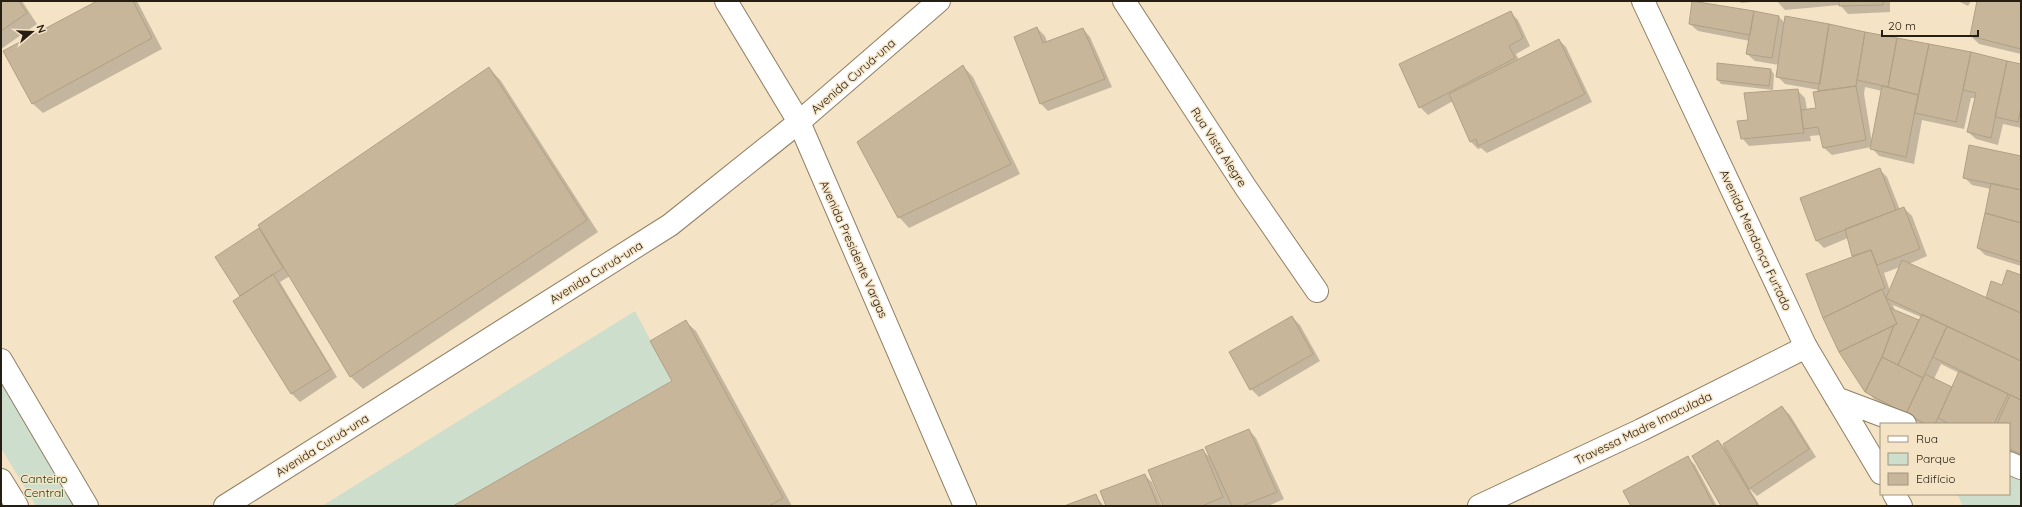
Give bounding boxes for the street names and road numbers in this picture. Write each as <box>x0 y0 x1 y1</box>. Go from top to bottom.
street label: Avenida Curuá-una <box>808 35 898 117</box>
street label: Rua Vista Alegre <box>1188 104 1250 190</box>
street label: Avenida Mendonça Furtado <box>1717 167 1795 313</box>
street label: Avenida Presidente Vargas <box>817 178 891 321</box>
street label: Avenida Curuá-una <box>547 237 645 307</box>
street label: Travessa Madre Imaculada <box>1572 388 1714 468</box>
street label: Avenida Curuá-una <box>273 410 371 480</box>

